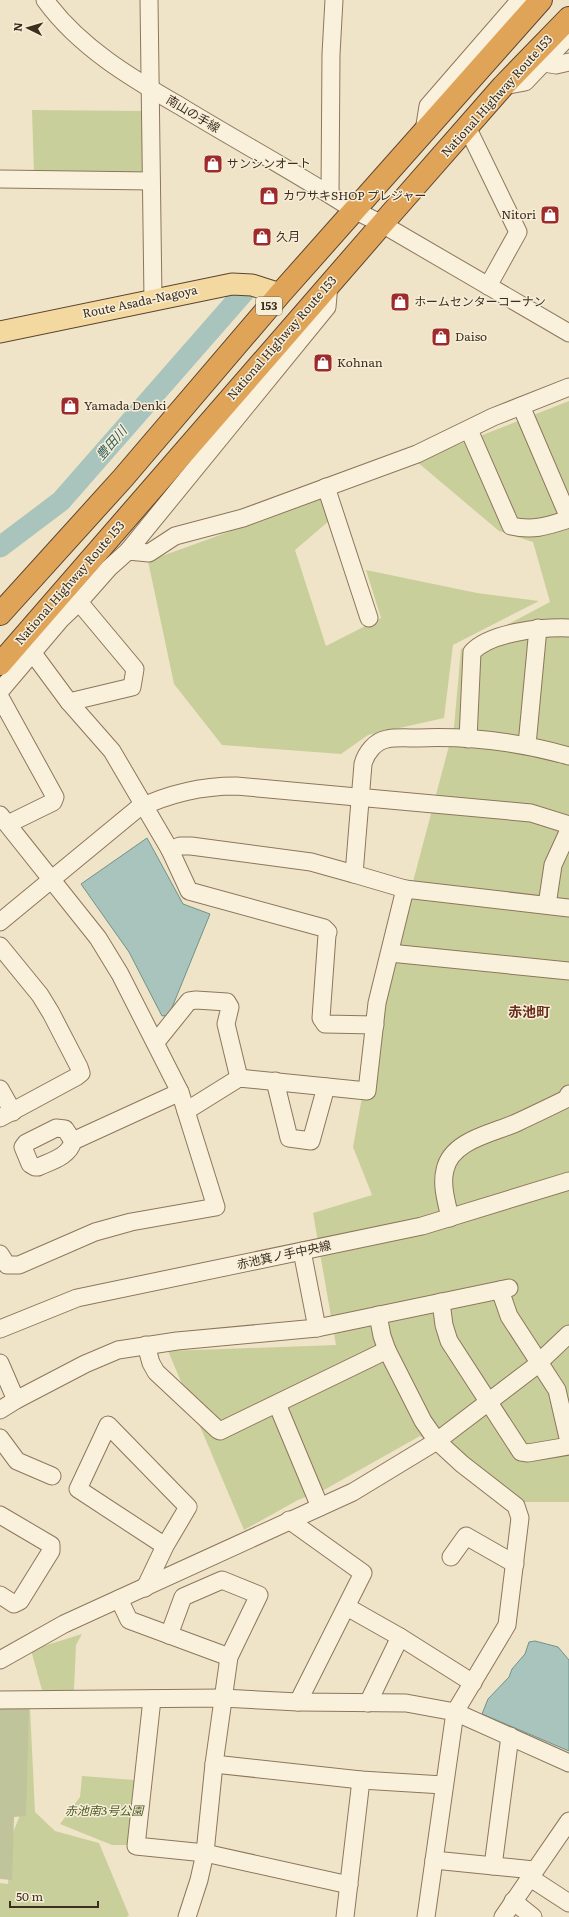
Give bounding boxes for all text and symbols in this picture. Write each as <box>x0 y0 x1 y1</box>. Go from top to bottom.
north arrow <box>8 8 48 48</box>
text: N <box>9 22 25 32</box>
street label: National Highway Route 153 <box>436 30 556 160</box>
street label: 南山の手線 <box>163 90 224 136</box>
shop icon: サンシンオート <box>202 153 224 175</box>
place label: サンシンオート <box>227 154 311 172</box>
shop icon: カワサキSHOP プレジャー <box>258 185 280 207</box>
place label: カワサキSHOP プレジャー <box>283 186 426 204</box>
shop icon: Nitori <box>539 204 561 226</box>
place label: Nitori <box>501 205 536 223</box>
shop icon: 久月 <box>251 226 273 248</box>
place label: 久月 <box>276 227 300 245</box>
street label: National Highway Route 153 <box>222 271 340 403</box>
street label: Route Asada-Nagoya <box>81 280 199 322</box>
shop icon: ホームセンターコーナン <box>389 291 411 313</box>
place label: ホームセンターコーナン <box>414 292 546 310</box>
road number: 153 <box>256 297 282 315</box>
shop icon: Daiso <box>430 326 452 348</box>
place label: Daiso <box>455 327 487 345</box>
shop icon: Kohnan <box>312 352 334 374</box>
place label: Kohnan <box>337 353 383 371</box>
shop icon: Yamada Denki <box>59 395 81 417</box>
place label: Yamada Denki <box>84 396 167 414</box>
water label: 豊田川 <box>91 420 132 464</box>
street label: National Highway Route 153 <box>10 516 128 648</box>
district label: 赤池町 <box>508 1001 550 1021</box>
street label: 赤池箕ノ手中央線 <box>235 1235 333 1273</box>
park label: 赤池南3号公園 <box>65 1801 145 1819</box>
scale bar <box>10 1883 98 1909</box>
text: 50 m <box>16 1887 43 1905</box>

